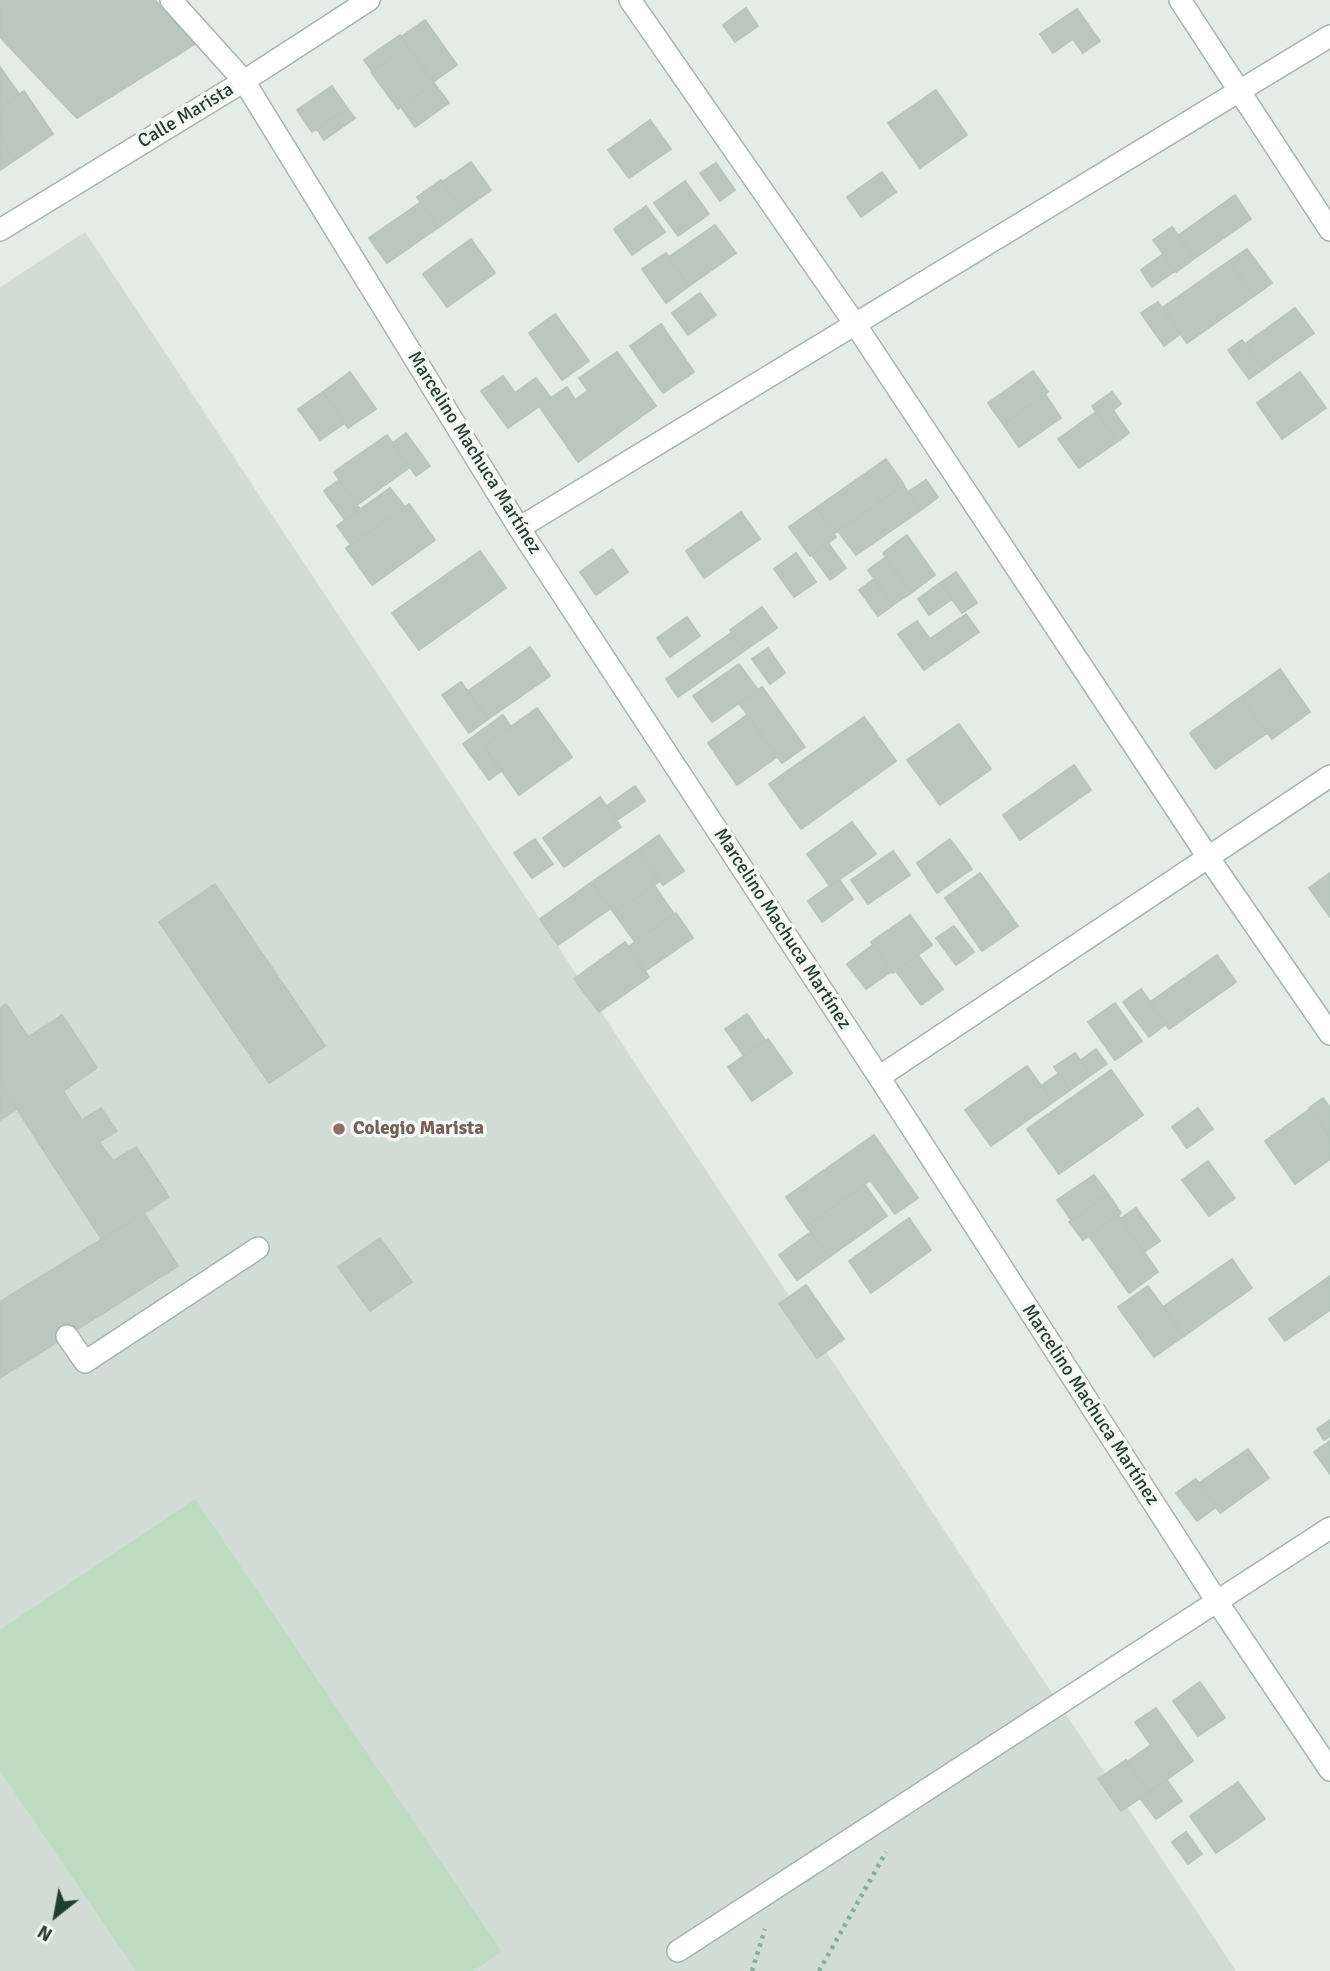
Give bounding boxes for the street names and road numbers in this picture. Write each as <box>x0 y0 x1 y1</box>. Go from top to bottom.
street label: Calle Marista <box>134 79 238 153</box>
street label: Marcelino Machuca Martínez <box>402 347 546 559</box>
street label: Marcelino Machuca Martínez <box>708 824 856 1034</box>
street label: Marcelino Machuca Martínez <box>1016 1300 1164 1510</box>

